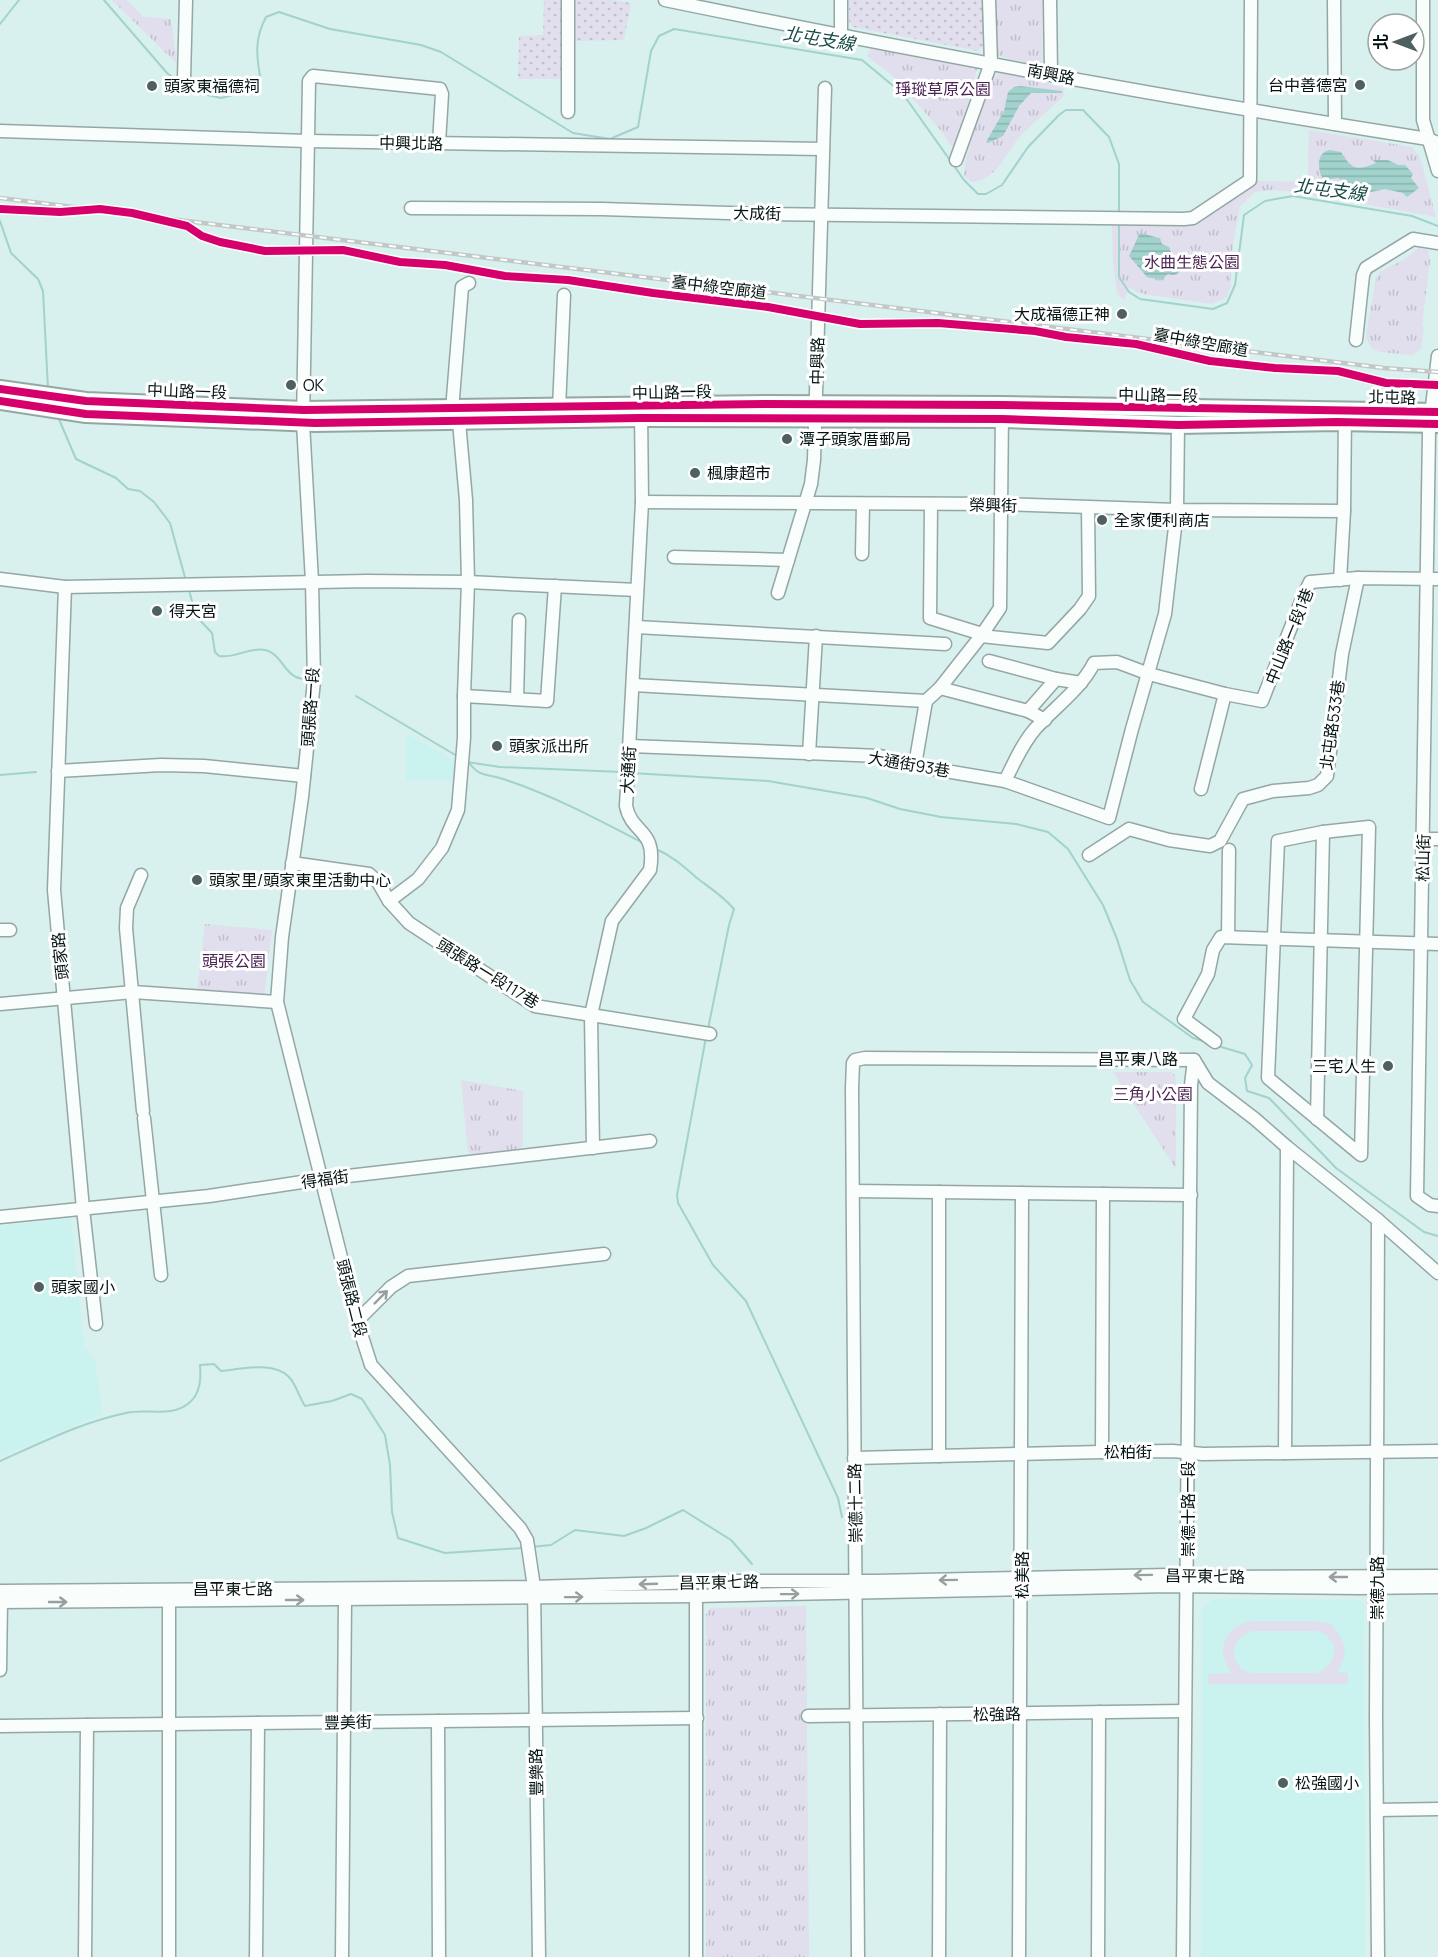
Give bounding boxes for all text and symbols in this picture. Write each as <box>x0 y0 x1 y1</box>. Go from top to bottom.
north arrow <box>1366 12 1426 72</box>
water label: 北屯支線 <box>782 21 859 56</box>
text: 北 <box>1370 34 1392 50</box>
street label: 南興路 <box>1025 59 1077 89</box>
place label: 台中善德宮 <box>1268 74 1348 96</box>
place label: 頭家東福德祠 <box>164 75 260 97</box>
park label: 琤瑽草原公園 <box>895 78 991 100</box>
marker: 台中善德宮 <box>1353 78 1367 92</box>
marker: 頭家東福德祠 <box>145 79 159 93</box>
street label: 中興北路 <box>379 131 443 155</box>
water label: 北屯支線 <box>1293 173 1369 206</box>
street label: 大成街 <box>733 202 781 224</box>
park label: 水曲生態公園 <box>1144 251 1240 273</box>
street label: 臺中綠空廊道 <box>670 270 768 304</box>
place label: 大成福德正神 <box>1014 303 1110 325</box>
marker: 大成福德正神 <box>1115 307 1129 321</box>
street label: 臺中綠空廊道 <box>1152 323 1250 361</box>
street label: 中興路 <box>806 337 828 385</box>
place label: OK <box>303 374 325 396</box>
marker: OK <box>284 378 298 392</box>
street label: 中山路一段 <box>147 379 227 403</box>
street label: 中山路一段 <box>632 380 712 404</box>
street label: 中山路一段 <box>1118 383 1198 407</box>
street label: 北屯路 <box>1368 386 1416 408</box>
place label: 潭子頭家厝郵局 <box>799 428 911 450</box>
marker: 潭子頭家厝郵局 <box>780 432 794 446</box>
place label: 楓康超市 <box>707 462 771 484</box>
marker: 楓康超市 <box>688 466 702 480</box>
street label: 榮興街 <box>969 494 1017 516</box>
place label: 全家便利商店 <box>1114 509 1210 531</box>
marker: 全家便利商店 <box>1095 513 1109 527</box>
street label: 中山路一段1巷 <box>1260 584 1318 688</box>
place label: 得天宮 <box>169 600 217 622</box>
marker: 得天宮 <box>150 604 164 618</box>
street label: 頭張路一段 <box>296 666 324 748</box>
street label: 北屯路533巷 <box>1315 678 1349 772</box>
place label: 頭家派出所 <box>509 735 589 757</box>
marker: 頭家派出所 <box>490 739 504 753</box>
street label: 大通街 <box>616 745 640 795</box>
street label: 大通街93巷 <box>866 746 952 782</box>
street label: 松山街 <box>1412 834 1434 882</box>
place label: 頭家里/頭家東里活動中心 <box>209 869 391 891</box>
marker: 頭家里/頭家東里活動中心 <box>190 873 204 887</box>
street label: 頭家路 <box>47 931 73 981</box>
street label: 頭張路一段117巷 <box>433 933 543 1013</box>
park label: 頭張公園 <box>202 950 266 972</box>
street label: 昌平東八路 <box>1098 1048 1178 1070</box>
place label: 三宅人生 <box>1312 1055 1376 1077</box>
marker: 三宅人生 <box>1381 1059 1395 1073</box>
park label: 三角小公園 <box>1113 1083 1193 1105</box>
street label: 得福街 <box>300 1165 350 1193</box>
street label: 頭張路二段 <box>332 1257 372 1339</box>
place label: 頭家國小 <box>51 1276 115 1298</box>
marker: 頭家國小 <box>32 1280 46 1294</box>
one-way arrow <box>373 1289 388 1304</box>
street label: 松柏街 <box>1104 1441 1152 1463</box>
street label: 崇德十路一段 <box>1177 1461 1199 1557</box>
street label: 崇德十二路 <box>843 1463 867 1543</box>
street label: 松美路 <box>1011 1551 1033 1599</box>
street label: 崇德九路 <box>1366 1556 1388 1620</box>
street label: 昌平東七路 <box>1165 1564 1245 1588</box>
street label: 昌平東七路 <box>679 1570 759 1594</box>
one-way arrow <box>1133 1570 1153 1581</box>
one-way arrow <box>1328 1571 1348 1583</box>
one-way arrow <box>938 1574 958 1585</box>
street label: 昌平東七路 <box>193 1578 273 1600</box>
one-way arrow <box>638 1578 658 1589</box>
one-way arrow <box>780 1588 800 1600</box>
one-way arrow <box>564 1591 584 1603</box>
one-way arrow <box>285 1594 305 1606</box>
one-way arrow <box>48 1596 68 1608</box>
street label: 松強路 <box>973 1703 1021 1725</box>
street label: 豐美街 <box>324 1711 372 1733</box>
street label: 豐樂路 <box>525 1748 547 1796</box>
place label: 松強國小 <box>1295 1772 1359 1794</box>
marker: 松強國小 <box>1276 1776 1290 1790</box>

